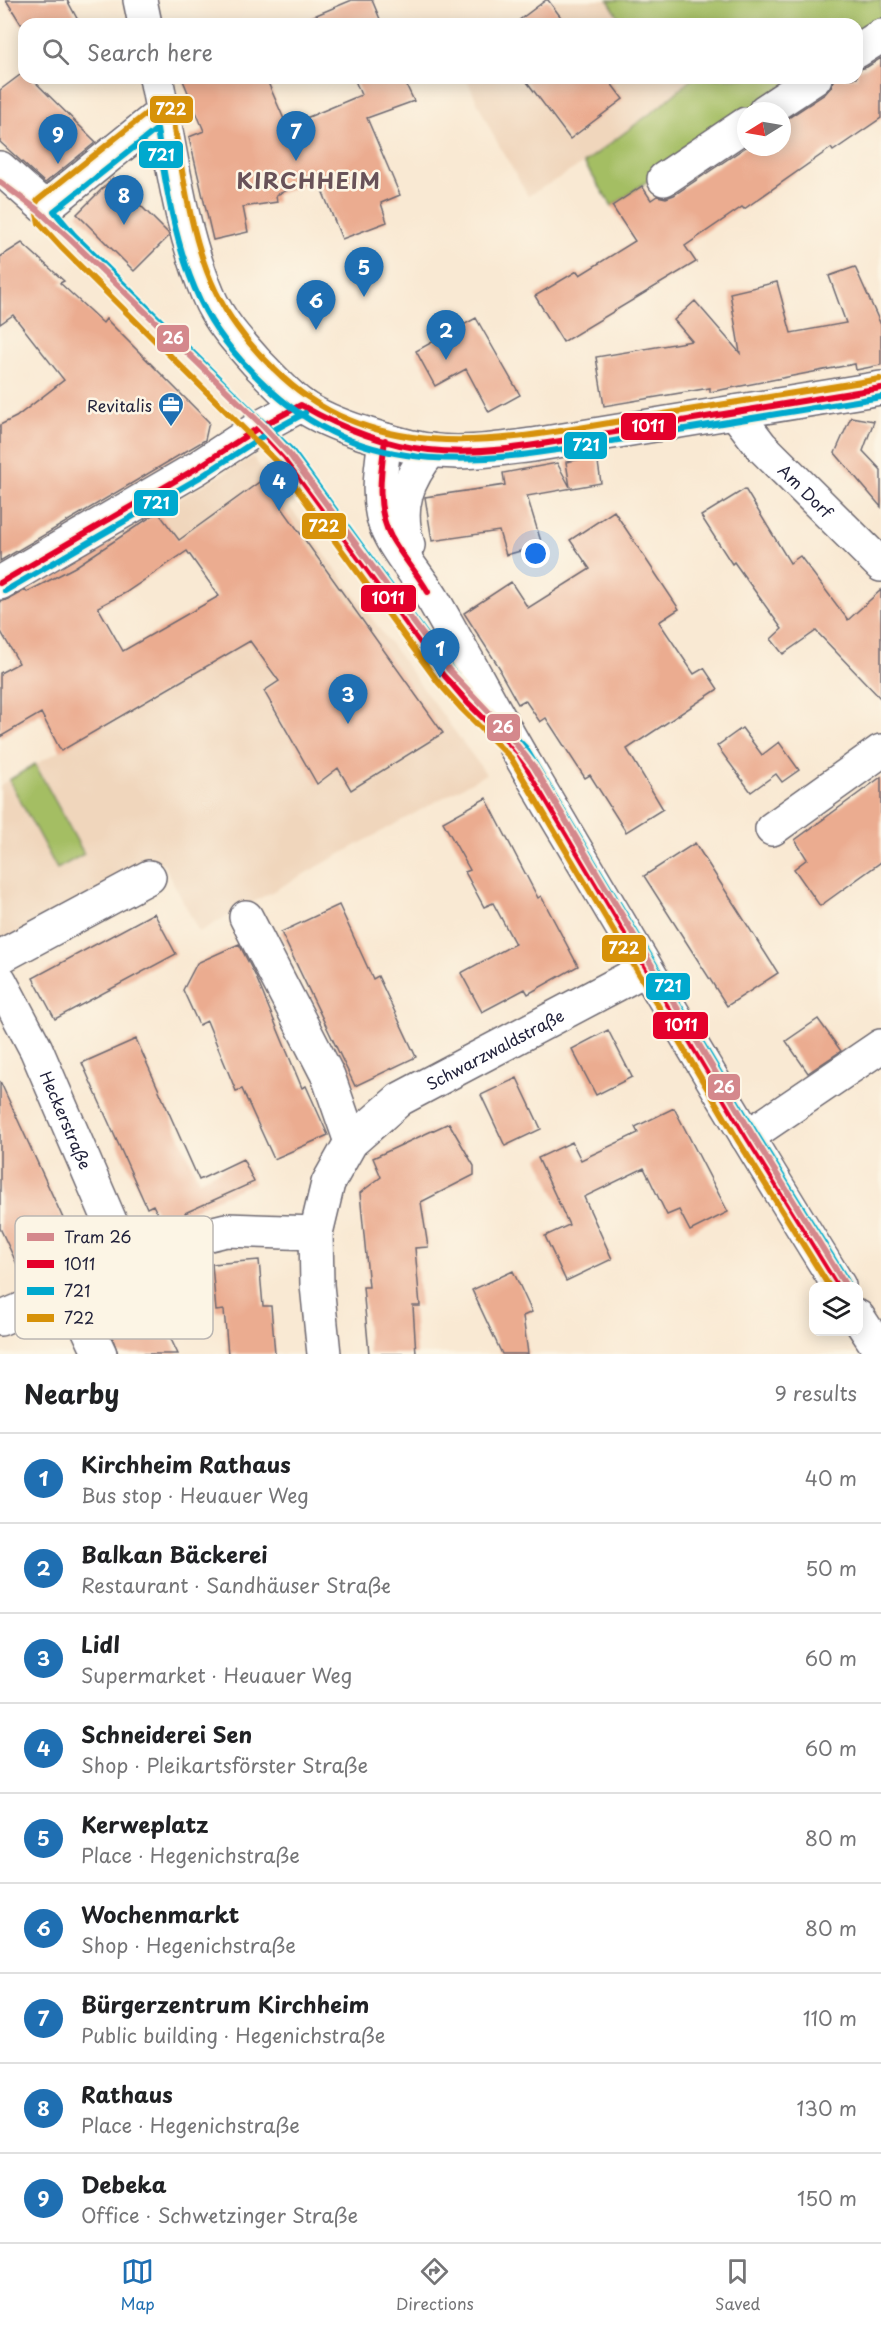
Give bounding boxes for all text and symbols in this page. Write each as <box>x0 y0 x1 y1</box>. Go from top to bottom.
search box <box>18 18 863 84</box>
icon: search <box>39 35 72 68</box>
text: Search here <box>87 35 213 68</box>
line badge: 722 <box>149 95 194 124</box>
text: 722 <box>156 96 187 120</box>
north arrow <box>737 102 791 156</box>
pin: 7 <box>276 112 316 161</box>
pin: 9 <box>38 114 78 164</box>
line badge: 721 <box>138 140 184 169</box>
text: 721 <box>148 142 175 166</box>
district label: KIRCHHEIM <box>237 163 381 196</box>
pin: 8 <box>104 176 144 225</box>
pin: 5 <box>344 248 384 297</box>
pin: 6 <box>296 280 336 330</box>
pin: 2 <box>426 310 466 360</box>
line badge: 26 <box>156 324 190 353</box>
text: 26 <box>162 325 184 349</box>
office icon: Revitalis <box>156 390 186 428</box>
place label: Revitalis <box>87 393 152 417</box>
line badge: 1011 <box>620 412 677 441</box>
text: 1011 <box>631 413 665 437</box>
line badge: 721 <box>563 431 608 460</box>
text: 721 <box>573 432 600 456</box>
street label: Am Dorf <box>773 458 840 524</box>
pin: 4 <box>260 462 298 511</box>
line badge: 721 <box>133 489 179 517</box>
text: 721 <box>143 490 170 514</box>
line badge: 722 <box>301 512 347 540</box>
text: 722 <box>309 513 340 537</box>
your location <box>521 539 550 568</box>
line badge: 1011 <box>360 584 417 613</box>
text: 1011 <box>371 585 405 609</box>
pin: 1 <box>420 628 460 678</box>
pin: 3 <box>328 674 368 724</box>
line badge: 26 <box>486 713 521 742</box>
text: 26 <box>492 714 514 738</box>
line badge: 722 <box>601 934 647 963</box>
text: 722 <box>609 935 640 959</box>
line badge: 721 <box>645 972 691 1001</box>
text: 721 <box>655 973 682 997</box>
street label: Schwarzwaldstraße <box>421 1003 568 1095</box>
line badge: 1011 <box>652 1011 709 1040</box>
text: 1011 <box>664 1012 698 1036</box>
street label: Heckerstraße <box>35 1067 98 1173</box>
line badge: 26 <box>707 1073 741 1101</box>
text: 26 <box>713 1074 735 1098</box>
legend <box>15 1216 213 1339</box>
text: Tram 26 <box>64 1224 132 1248</box>
text: 1011 <box>64 1251 95 1275</box>
text: 721 <box>64 1278 90 1302</box>
map controls <box>809 1282 863 1336</box>
button: layers <box>809 1282 863 1336</box>
text: 722 <box>64 1305 94 1329</box>
text: Nearby <box>24 1374 119 1413</box>
text: 9 results <box>775 1378 857 1408</box>
text: Kirchheim Rathaus <box>81 1447 291 1480</box>
text: 1 <box>39 1463 48 1493</box>
text: 40 m <box>805 1463 857 1493</box>
text: Bus stop · Heuauer Weg <box>81 1480 309 1510</box>
text: Balkan Bäckerei <box>81 1537 267 1570</box>
text: 2 <box>36 1553 51 1583</box>
text: 50 m <box>805 1553 857 1583</box>
text: Restaurant · Sandhäuser Straße <box>81 1570 391 1600</box>
text: Lidl <box>81 1627 120 1660</box>
text: 3 <box>37 1643 50 1673</box>
text: 60 m <box>805 1643 857 1673</box>
text: Supermarket · Heuauer Weg <box>81 1660 352 1690</box>
text: Schneiderei Sen <box>81 1717 252 1750</box>
text: 4 <box>37 1733 50 1763</box>
text: 60 m <box>805 1733 857 1763</box>
text: Shop · Pleikartsförster Straße <box>81 1750 368 1780</box>
text: Kerweplatz <box>81 1807 209 1840</box>
text: 5 <box>37 1823 50 1853</box>
text: 80 m <box>805 1823 857 1853</box>
text: Place · Hegenichstraße <box>81 1840 300 1870</box>
text: Wochenmarkt <box>81 1897 239 1930</box>
text: 6 <box>36 1913 51 1943</box>
text: 80 m <box>805 1913 857 1943</box>
text: Shop · Hegenichstraße <box>81 1930 296 1960</box>
text: Bürgerzentrum Kirchheim <box>81 1987 369 2020</box>
text: 7 <box>38 2003 49 2033</box>
text: 110 m <box>803 2003 857 2033</box>
text: Public building · Hegenichstraße <box>81 2020 385 2050</box>
text: Rathaus <box>81 2077 173 2110</box>
text: 8 <box>37 2093 50 2123</box>
text: 130 m <box>797 2093 857 2123</box>
text: Place · Hegenichstraße <box>81 2110 300 2140</box>
text: Debeka <box>81 2167 167 2200</box>
text: 9 <box>38 2183 49 2213</box>
text: 150 m <box>797 2183 857 2213</box>
text: Office · Schwetzinger Straße <box>81 2200 358 2230</box>
tab: Map <box>121 2255 155 2315</box>
tab: Directions <box>396 2255 474 2315</box>
tab: Saved <box>715 2255 760 2315</box>

